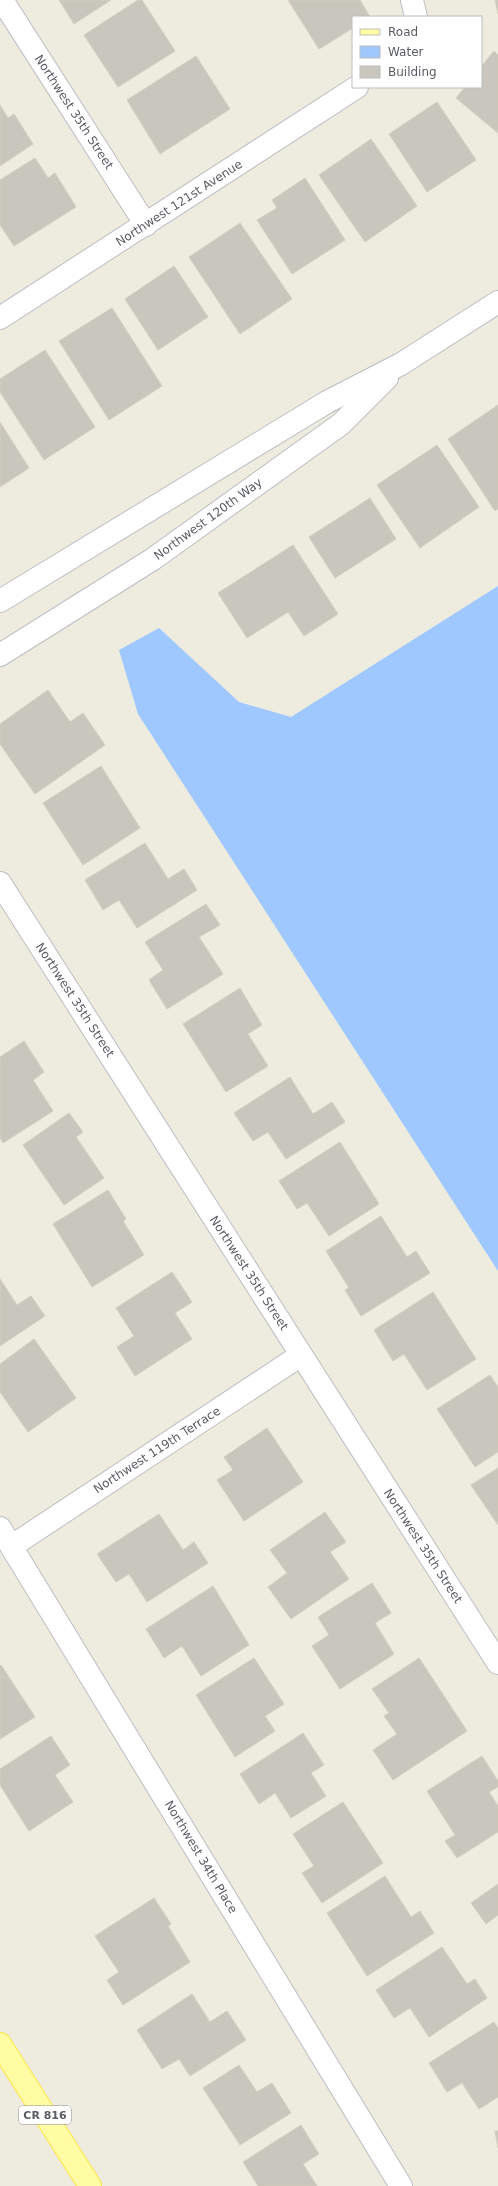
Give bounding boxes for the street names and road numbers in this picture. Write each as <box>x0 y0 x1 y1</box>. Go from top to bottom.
street label: Northwest 35th Street <box>32 52 116 172</box>
street label: Northwest 121st Avenue <box>113 157 245 249</box>
street label: Northwest 120th Way <box>151 475 265 563</box>
street label: Northwest 35th Street <box>33 940 117 1060</box>
street label: Northwest 35th Street <box>207 1213 291 1333</box>
street label: Northwest 119th Terrace <box>91 1404 223 1496</box>
street label: Northwest 35th Street <box>381 1486 465 1606</box>
street label: Northwest 34th Place <box>162 1798 240 1916</box>
road number: CR 816 <box>19 2106 71 2124</box>

